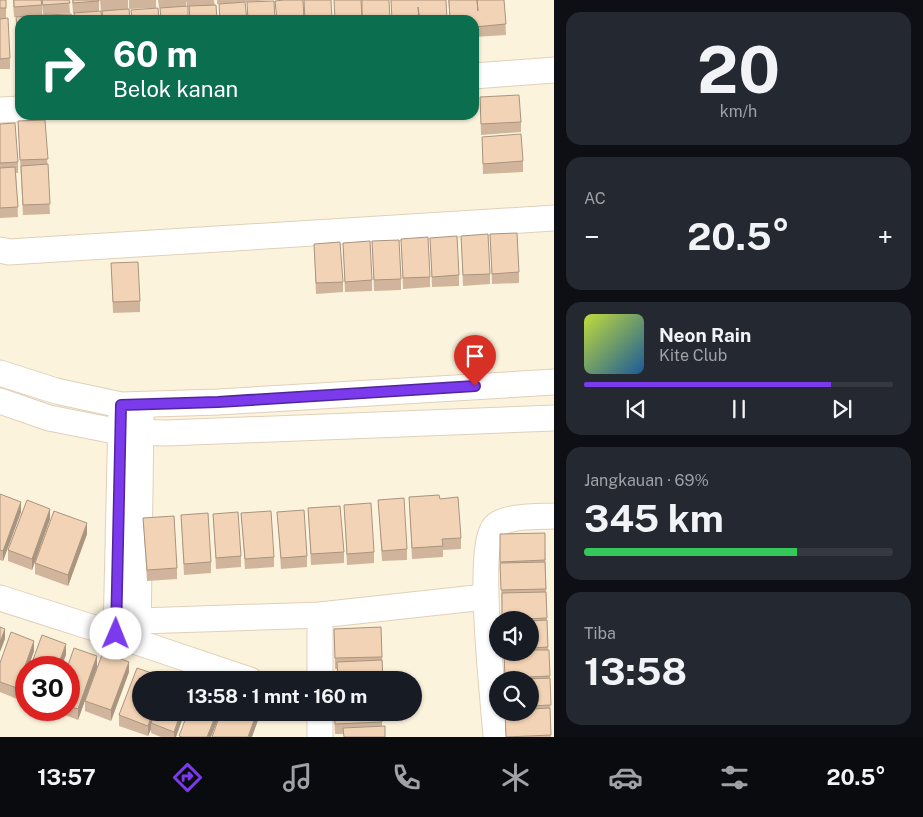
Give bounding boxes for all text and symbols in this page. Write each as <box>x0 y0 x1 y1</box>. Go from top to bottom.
text: 20 <box>697 31 780 108</box>
text: 60 m <box>113 34 198 75</box>
icon: right <box>30 35 95 100</box>
text: Belok kanan <box>113 76 238 102</box>
text: km/h <box>720 102 757 121</box>
text: AC <box>584 189 606 208</box>
text: 20.5° <box>687 214 790 259</box>
text: − <box>584 220 600 253</box>
text: + <box>877 220 893 253</box>
text: Neon Rain <box>659 324 751 346</box>
pin <box>454 335 496 386</box>
icon: arrive <box>461 342 489 370</box>
text: Kite Club <box>659 346 727 365</box>
icon: previous <box>622 395 650 423</box>
icon: pause <box>725 395 753 423</box>
icon: next <box>828 395 856 423</box>
text: Jangkauan · 69% <box>584 471 709 490</box>
text: 345 km <box>584 496 724 541</box>
position arrow <box>89 607 141 659</box>
map controls <box>489 611 539 721</box>
button: sound <box>489 611 539 661</box>
text: Tiba <box>584 624 616 643</box>
text: 13:58 <box>584 649 687 694</box>
speed limit sign: 30 <box>15 656 80 721</box>
button: search <box>489 671 539 721</box>
text: 13:58 · 1 mnt · 160 m <box>187 685 367 707</box>
icon: directions <box>170 760 205 795</box>
icon: music <box>280 760 315 795</box>
icon: phone <box>389 760 424 795</box>
icon: climate <box>498 760 533 795</box>
icon: car <box>608 760 643 795</box>
icon: filters <box>717 760 752 795</box>
text: 13:57 <box>37 764 96 790</box>
text: 20.5° <box>826 764 886 790</box>

